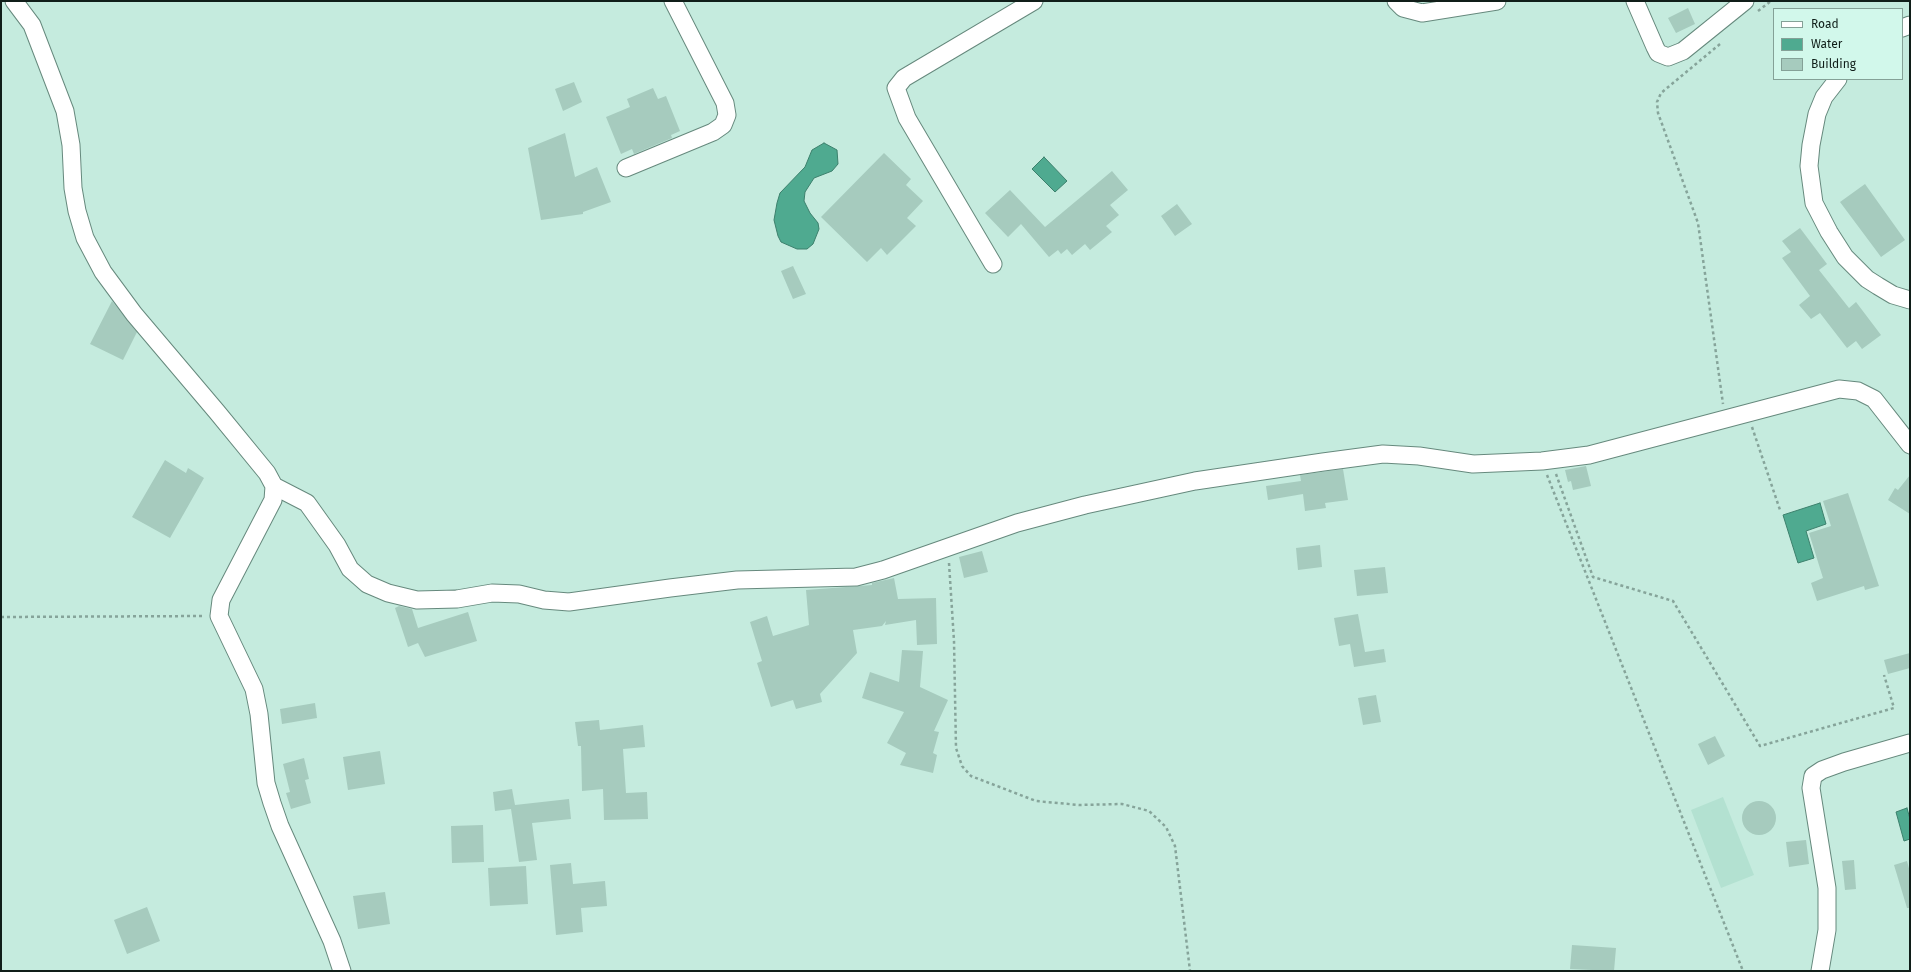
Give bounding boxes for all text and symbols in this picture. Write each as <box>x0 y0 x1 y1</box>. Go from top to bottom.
legend <box>1773 8 1903 80</box>
text: Road <box>1811 17 1839 31</box>
text: Water <box>1811 37 1842 51</box>
text: Building <box>1811 57 1856 71</box>

